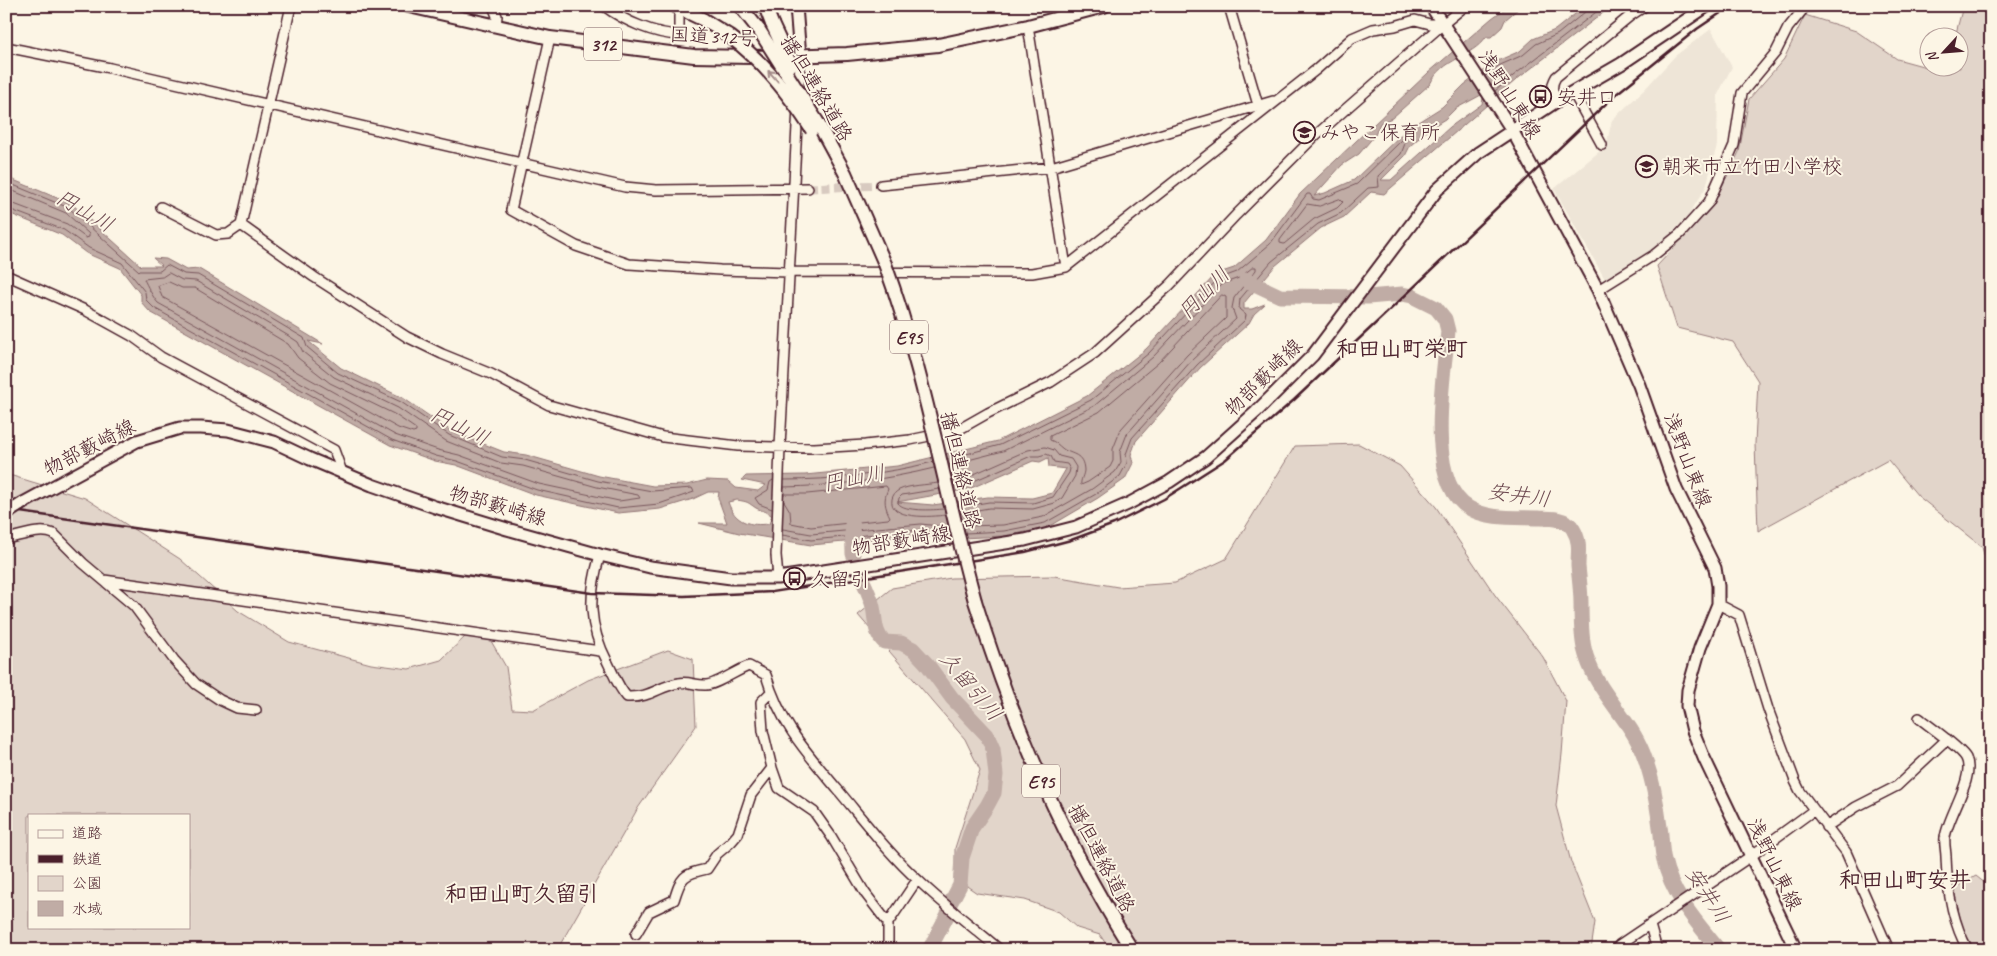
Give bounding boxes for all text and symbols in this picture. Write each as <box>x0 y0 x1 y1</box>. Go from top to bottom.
street label: 国道312号 <box>669 22 757 51</box>
road number: 312 <box>584 28 622 61</box>
north arrow <box>1920 28 1970 78</box>
street label: 播但連絡道路 <box>775 30 858 146</box>
street label: 浅野山東線 <box>1472 45 1547 143</box>
text: N <box>1922 48 1942 65</box>
one-way arrow <box>767 70 779 83</box>
bus stop icon: 安井口 <box>1529 85 1553 109</box>
place label: 安井口 <box>1557 85 1617 110</box>
school or university icon: みやこ保育所 <box>1292 120 1316 144</box>
place label: みやこ保育所 <box>1320 120 1440 145</box>
school or university icon: 朝来市立竹田小学校 <box>1634 154 1658 178</box>
place label: 朝来市立竹田小学校 <box>1662 154 1842 179</box>
water label: 円山川 <box>51 184 119 238</box>
water label: 円山川 <box>1173 261 1235 325</box>
road number: E95 <box>890 321 928 354</box>
street label: 物部藪崎線 <box>1219 333 1308 422</box>
district label: 和田山町栄町 <box>1336 335 1468 363</box>
water label: 円山川 <box>426 401 494 451</box>
street label: 播但連絡道路 <box>935 409 986 531</box>
street label: 浅野山東線 <box>1658 409 1717 511</box>
street label: 物部藪崎線 <box>39 414 139 481</box>
water label: 円山川 <box>821 459 887 497</box>
water label: 安井川 <box>1486 478 1552 512</box>
street label: 物部藪崎線 <box>446 480 549 531</box>
street label: 物部藪崎線 <box>850 520 952 561</box>
bus stop icon: 久留引 <box>782 567 806 591</box>
place label: 久留引 <box>810 567 870 592</box>
water label: 久留引川 <box>934 645 1008 727</box>
road number: E95 <box>1022 764 1060 798</box>
street label: 播但連絡道路 <box>1062 799 1141 917</box>
legend <box>28 814 190 928</box>
street label: 浅野山東線 <box>1741 814 1808 915</box>
text: 道路 <box>72 824 102 843</box>
text: 鉄道 <box>72 850 102 869</box>
water label: 安井川 <box>1680 862 1736 928</box>
district label: 和田山町安井 <box>1839 866 1971 894</box>
text: 公園 <box>72 874 102 893</box>
district label: 和田山町久留引 <box>445 880 599 908</box>
text: 水域 <box>72 900 102 919</box>

